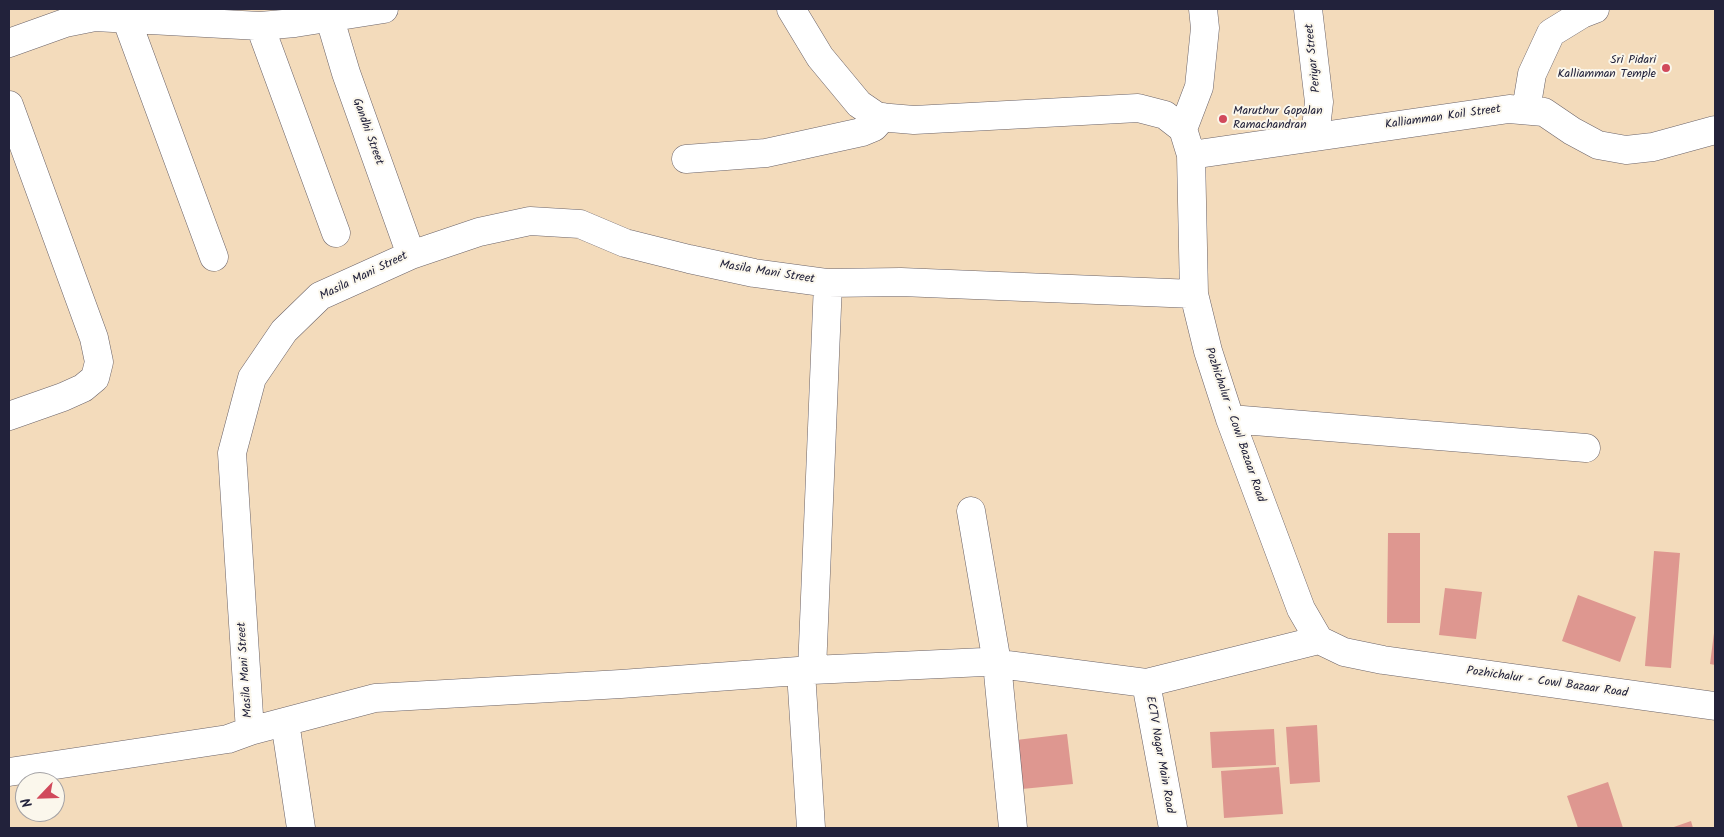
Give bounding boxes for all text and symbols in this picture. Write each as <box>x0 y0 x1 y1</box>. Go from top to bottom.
street label: Periyar Street <box>1303 23 1325 93</box>
place label: Sri Pidari Kalliamman Temple <box>1558 54 1656 82</box>
marker: Sri Pidari Kalliamman Temple <box>1660 62 1672 74</box>
street label: Gandhi Street <box>348 97 386 167</box>
street label: Kalliamman Koil Street <box>1384 103 1502 133</box>
place label: Maruthur Gopalan Ramachandran <box>1233 105 1323 133</box>
marker: Maruthur Gopalan Ramachandran <box>1217 113 1229 125</box>
street label: Masila Mani Street <box>318 249 410 305</box>
street label: Masila Mani Street <box>718 258 816 288</box>
street label: Pozhichalur - Cowl Bazaar Road <box>1201 346 1267 504</box>
street label: Masila Mani Street <box>235 622 257 718</box>
street label: Pozhichalur - Cowl Bazaar Road <box>1465 665 1629 701</box>
street label: ECTV Nagar Main Road <box>1142 695 1176 815</box>
north arrow <box>15 772 65 822</box>
text: N <box>15 794 39 811</box>

